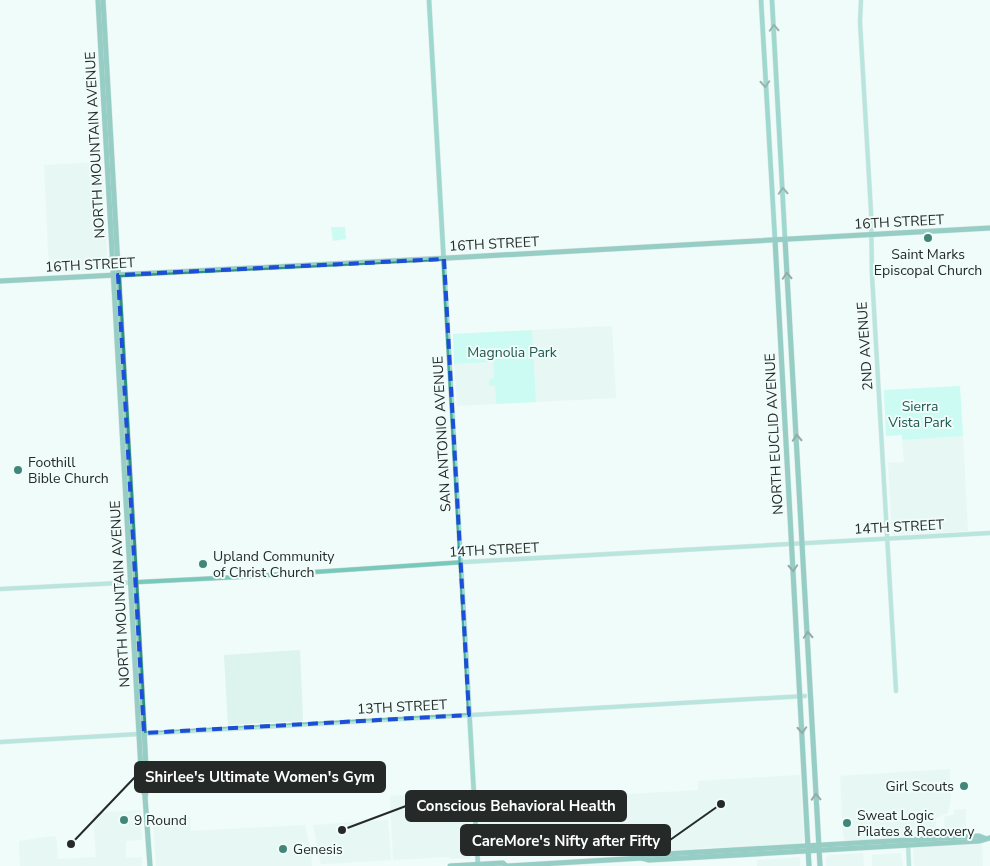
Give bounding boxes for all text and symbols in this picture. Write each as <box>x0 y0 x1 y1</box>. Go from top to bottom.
one-way arrow <box>768 24 779 32</box>
street label: NORTH MOUNTAIN AVENUE <box>81 51 109 239</box>
one-way arrow <box>760 80 771 88</box>
one-way arrow <box>777 186 788 194</box>
street label: 16TH STREET <box>853 210 945 234</box>
street label: 16TH STREET <box>448 232 540 256</box>
marker: Saint Marks Episcopal Church <box>922 232 934 244</box>
place label: Saint Marks Episcopal Church <box>874 245 982 280</box>
street label: 16TH STREET <box>44 253 136 277</box>
one-way arrow <box>782 271 793 279</box>
street label: 2ND AVENUE <box>852 301 878 391</box>
park label: Magnolia Park <box>467 343 558 362</box>
street label: NORTH EUCLID AVENUE <box>760 353 788 515</box>
street label: SAN ANTONIO AVENUE <box>428 356 456 512</box>
park label: Sierra Vista Park <box>887 397 953 432</box>
one-way arrow <box>791 434 802 442</box>
place label: Foothill Bible Church <box>28 453 109 488</box>
marker: Foothill Bible Church <box>12 464 24 476</box>
street label: NORTH MOUNTAIN AVENUE <box>106 500 134 688</box>
street label: 14TH STREET <box>853 515 945 539</box>
street label: 14TH STREET <box>448 538 540 562</box>
place label: Upland Community of Christ Church <box>213 547 335 582</box>
marker: Upland Community of Christ Church <box>197 558 209 570</box>
one-way arrow <box>788 564 799 572</box>
one-way arrow <box>802 631 813 639</box>
street label: 13TH STREET <box>356 695 448 719</box>
one-way arrow <box>796 726 807 734</box>
callout: Shirlee's Ultimate Women's Gym <box>135 762 385 792</box>
text: Shirlee's Ultimate Women's Gym <box>145 767 375 787</box>
place label: Girl Scouts <box>886 777 954 796</box>
marker: Girl Scouts <box>958 780 970 792</box>
callout: Conscious Behavioral Health <box>406 791 626 821</box>
one-way arrow <box>811 793 822 801</box>
text: Conscious Behavioral Health <box>416 796 616 816</box>
place label: Sweat Logic Pilates & Recovery <box>857 806 975 841</box>
place label: 9 Round <box>134 811 187 830</box>
marker: 9 Round <box>118 814 130 826</box>
marker: Sweat Logic Pilates & Recovery <box>841 817 853 829</box>
callout: CareMore's Nifty after Fifty <box>461 825 670 855</box>
text: CareMore's Nifty after Fifty <box>472 831 660 851</box>
place label: Genesis <box>293 840 343 859</box>
marker: Genesis <box>277 843 289 855</box>

